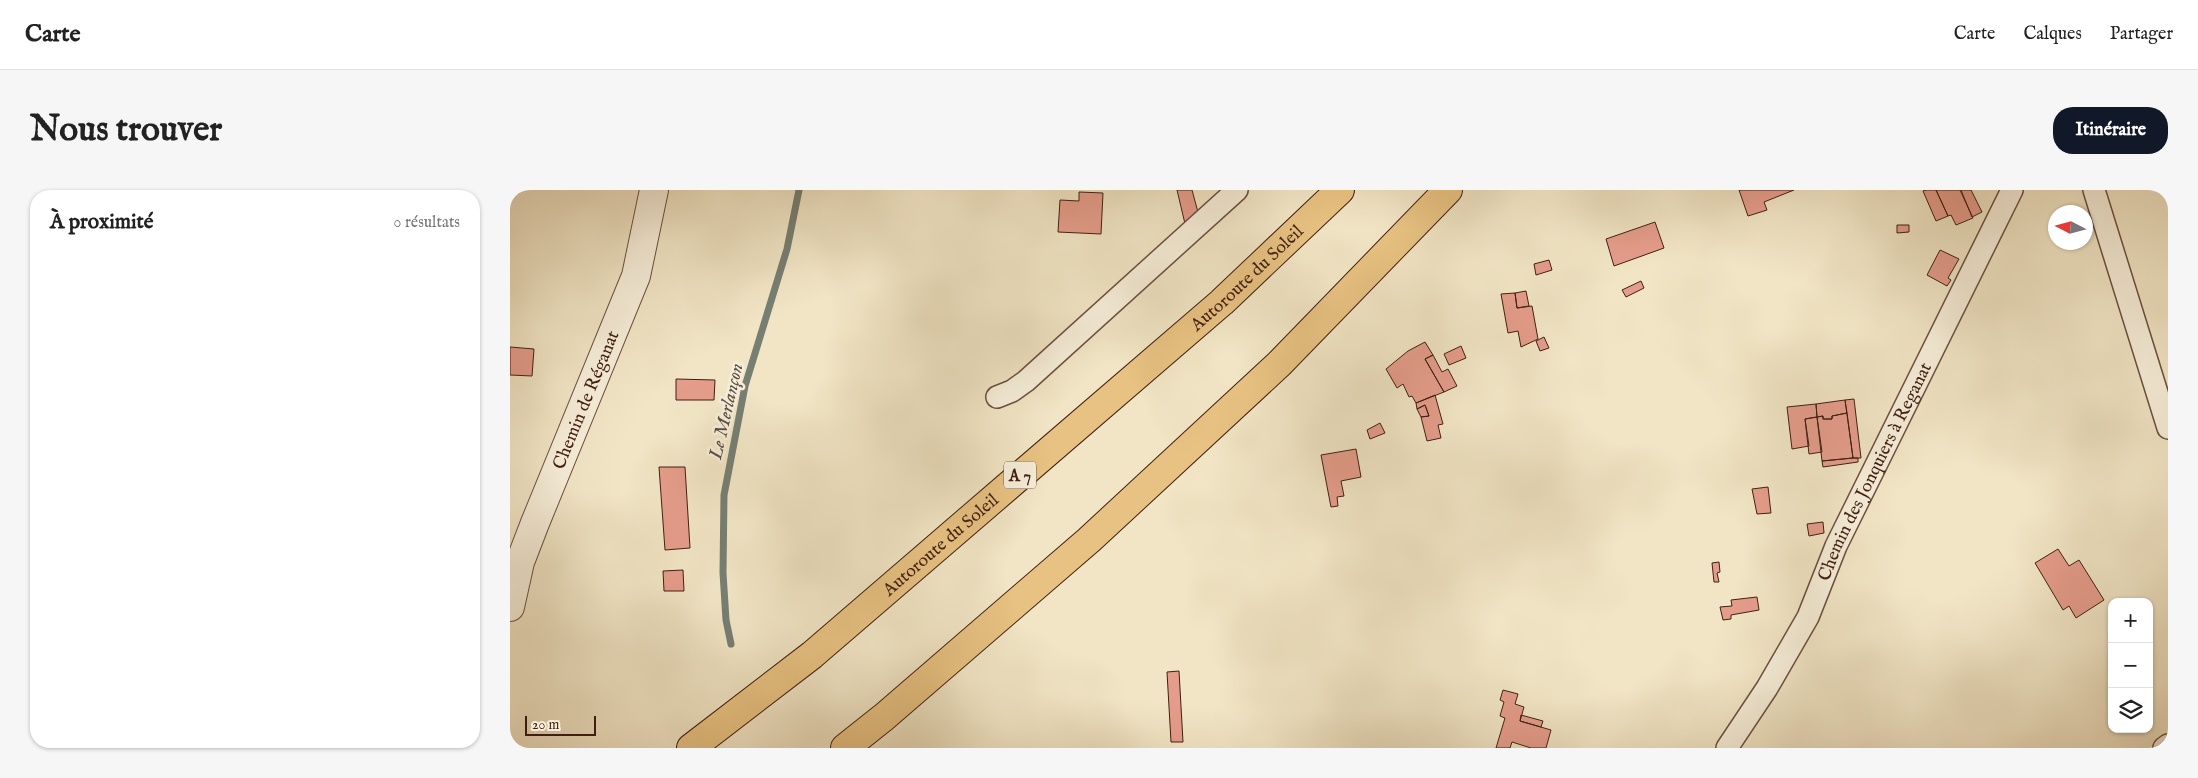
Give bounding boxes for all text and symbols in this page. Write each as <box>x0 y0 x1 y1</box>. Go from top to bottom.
text: Carte <box>25 19 81 50</box>
text: Carte <box>1954 23 1995 46</box>
text: Calques <box>2023 23 2082 46</box>
text: Partager <box>2110 23 2173 46</box>
button: Itinéraire <box>2053 107 2168 154</box>
text: Nous trouver <box>30 108 222 153</box>
north arrow <box>2048 205 2093 250</box>
text: À proximité <box>50 209 153 236</box>
text: 0 résultats <box>394 213 460 233</box>
street label: Autoroute du Soleil <box>1185 221 1309 338</box>
street label: Chemin de Réganat <box>548 328 625 473</box>
street label: Chemin des Jonquiers à Reganat <box>1813 359 1938 585</box>
water label: Le Merlançon <box>704 361 750 463</box>
road number: A 7 <box>1004 462 1036 488</box>
street label: Autoroute du Soleil <box>878 489 1004 603</box>
map controls <box>2108 598 2153 733</box>
button: + <box>2108 598 2153 643</box>
button: − <box>2108 643 2153 688</box>
button: layers <box>2108 688 2153 733</box>
scale bar <box>525 713 596 736</box>
text: 20 m <box>532 716 559 734</box>

